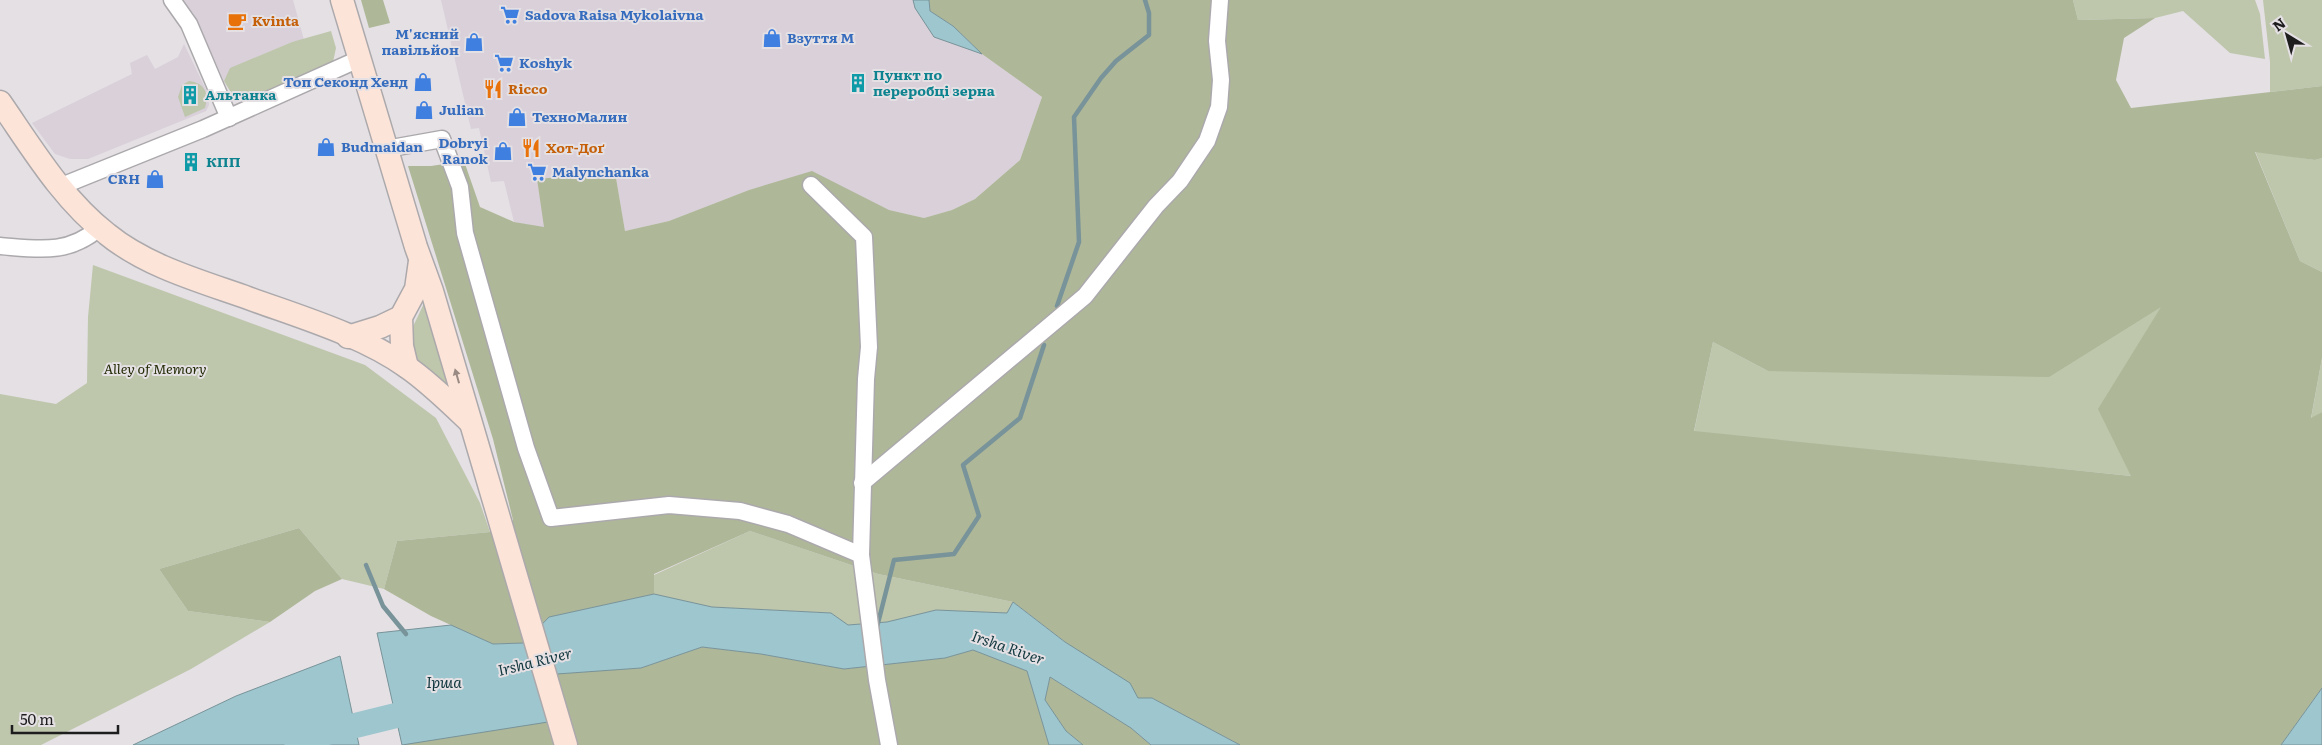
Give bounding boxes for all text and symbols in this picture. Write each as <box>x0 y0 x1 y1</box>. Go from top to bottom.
supermarket icon: Sadova Raisa Mykolaivna <box>499 4 521 26</box>
place label: Sadova Raisa Mykolaivna <box>525 4 704 24</box>
cafe icon: Kvinta <box>226 10 248 32</box>
place label: Kvinta <box>252 10 300 30</box>
north arrow <box>2262 10 2312 60</box>
text: N <box>2268 12 2289 35</box>
place label: М'ясний павільйон <box>381 23 459 59</box>
shop icon: Взуття М <box>761 27 783 49</box>
place label: Взуття М <box>787 27 855 47</box>
shop icon: М'ясний павільйон <box>463 31 485 53</box>
supermarket icon: Koshyk <box>493 52 515 74</box>
place label: Koshyk <box>519 52 573 72</box>
place label: Пункт по переробці зерна <box>873 64 996 100</box>
place label: Топ Секонд Хенд <box>283 71 408 91</box>
shop icon: Топ Секонд Хенд <box>412 71 434 93</box>
building icon: Пункт по переробці зерна <box>847 72 869 94</box>
restaurant icon: Ricco <box>482 78 504 100</box>
place label: Ricco <box>508 78 548 98</box>
building icon: Альтанка <box>179 84 201 106</box>
place label: Альтанка <box>205 84 277 104</box>
shop icon: Julian <box>413 99 435 121</box>
place label: Julian <box>439 99 484 119</box>
shop icon: ТехноМалин <box>506 106 528 128</box>
place label: ТехноМалин <box>532 106 628 126</box>
place label: Dobryi Ranok <box>438 132 489 168</box>
shop icon: Budmaidan <box>315 136 337 158</box>
place label: Budmaidan <box>341 136 423 156</box>
restaurant icon: Хот-Доґ <box>520 137 542 159</box>
place label: Хот-Доґ <box>546 137 605 157</box>
shop icon: Dobryi Ranok <box>492 140 514 162</box>
building icon: КПП <box>180 151 202 173</box>
place label: КПП <box>206 151 241 171</box>
supermarket icon: Malynchanka <box>526 161 548 183</box>
place label: Malynchanka <box>552 161 650 181</box>
place label: CRH <box>108 168 140 188</box>
shop icon: CRH <box>144 168 166 190</box>
park label: Alley of Memory <box>104 358 207 378</box>
one-way arrow <box>453 369 461 384</box>
water label: Irsha River <box>969 623 1048 670</box>
water label: Irsha River <box>495 640 574 681</box>
water label: Ірша <box>426 670 462 693</box>
scale bar <box>12 702 119 734</box>
text: 50 m <box>20 707 54 730</box>

